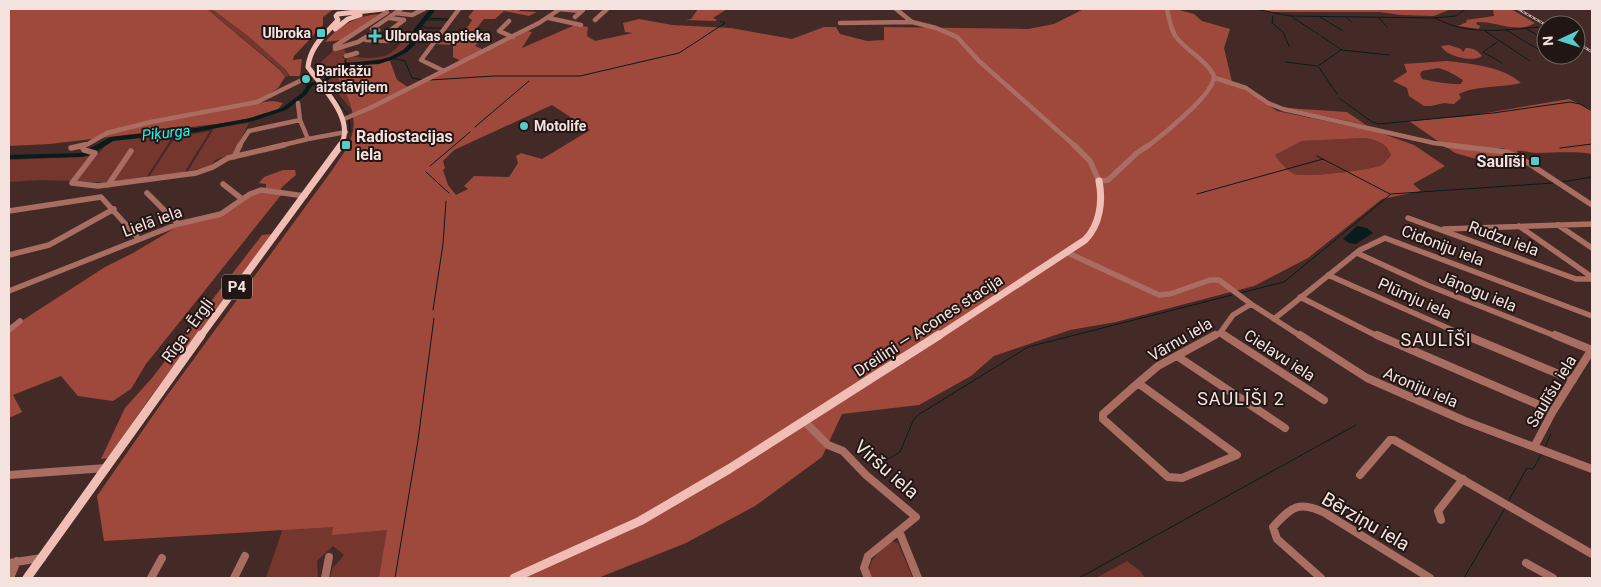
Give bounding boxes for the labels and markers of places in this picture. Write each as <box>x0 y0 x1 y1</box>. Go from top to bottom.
place label: Ulbroka <box>262 25 311 41</box>
marker: Ulbroka <box>315 27 327 39</box>
place label: Ulbrokas aptieka <box>385 28 491 44</box>
marker: Ulbrokas aptieka <box>369 30 381 42</box>
place label: Barikāžu aizstāvjiem <box>316 63 388 95</box>
marker: Barikāžu aizstāvjiem <box>300 73 312 85</box>
place label: Motolife <box>534 118 587 134</box>
marker: Motolife <box>518 120 530 132</box>
place label: Radiostacijas iela <box>356 127 453 164</box>
marker: Radiostacijas iela <box>340 139 352 151</box>
place label: Saulīši <box>1477 152 1525 171</box>
marker: Saulīši <box>1529 155 1541 167</box>

